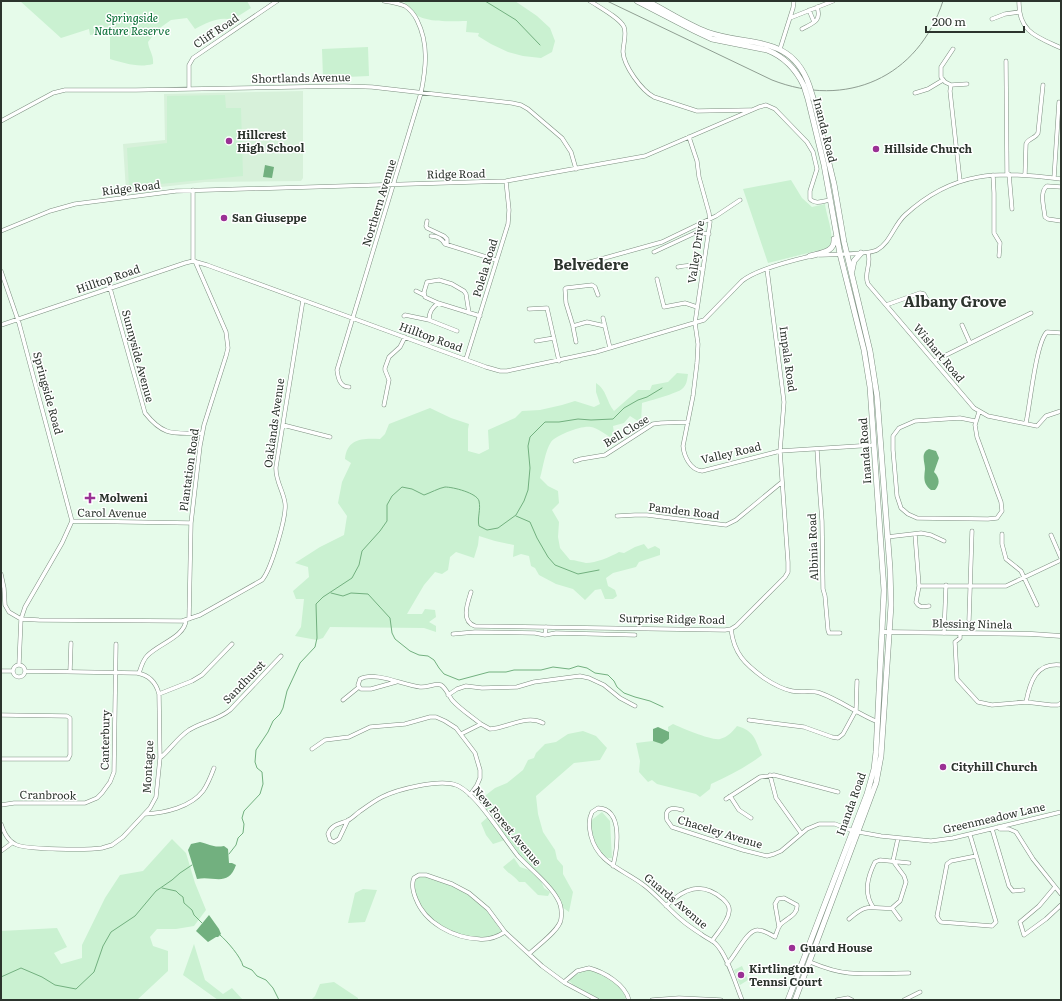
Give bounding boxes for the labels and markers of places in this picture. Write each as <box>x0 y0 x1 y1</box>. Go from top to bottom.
place label: Hillcrest High School <box>237 126 305 155</box>
marker: Hillcrest High School <box>224 136 234 146</box>
place label: Hillside Church <box>884 140 973 156</box>
marker: Hillside Church <box>871 144 881 154</box>
place label: San Giuseppe <box>232 209 307 225</box>
marker: San Giuseppe <box>219 213 229 223</box>
place label: Molweni <box>99 489 148 505</box>
marker: Molweni <box>84 492 96 504</box>
place label: Cityhill Church <box>951 758 1038 774</box>
marker: Cityhill Church <box>938 762 948 772</box>
place label: Guard House <box>800 939 872 955</box>
marker: Guard House <box>787 943 797 953</box>
place label: Kirtlington Tennsi Court <box>749 960 822 989</box>
marker: Kirtlington Tennsi Court <box>736 970 746 980</box>

